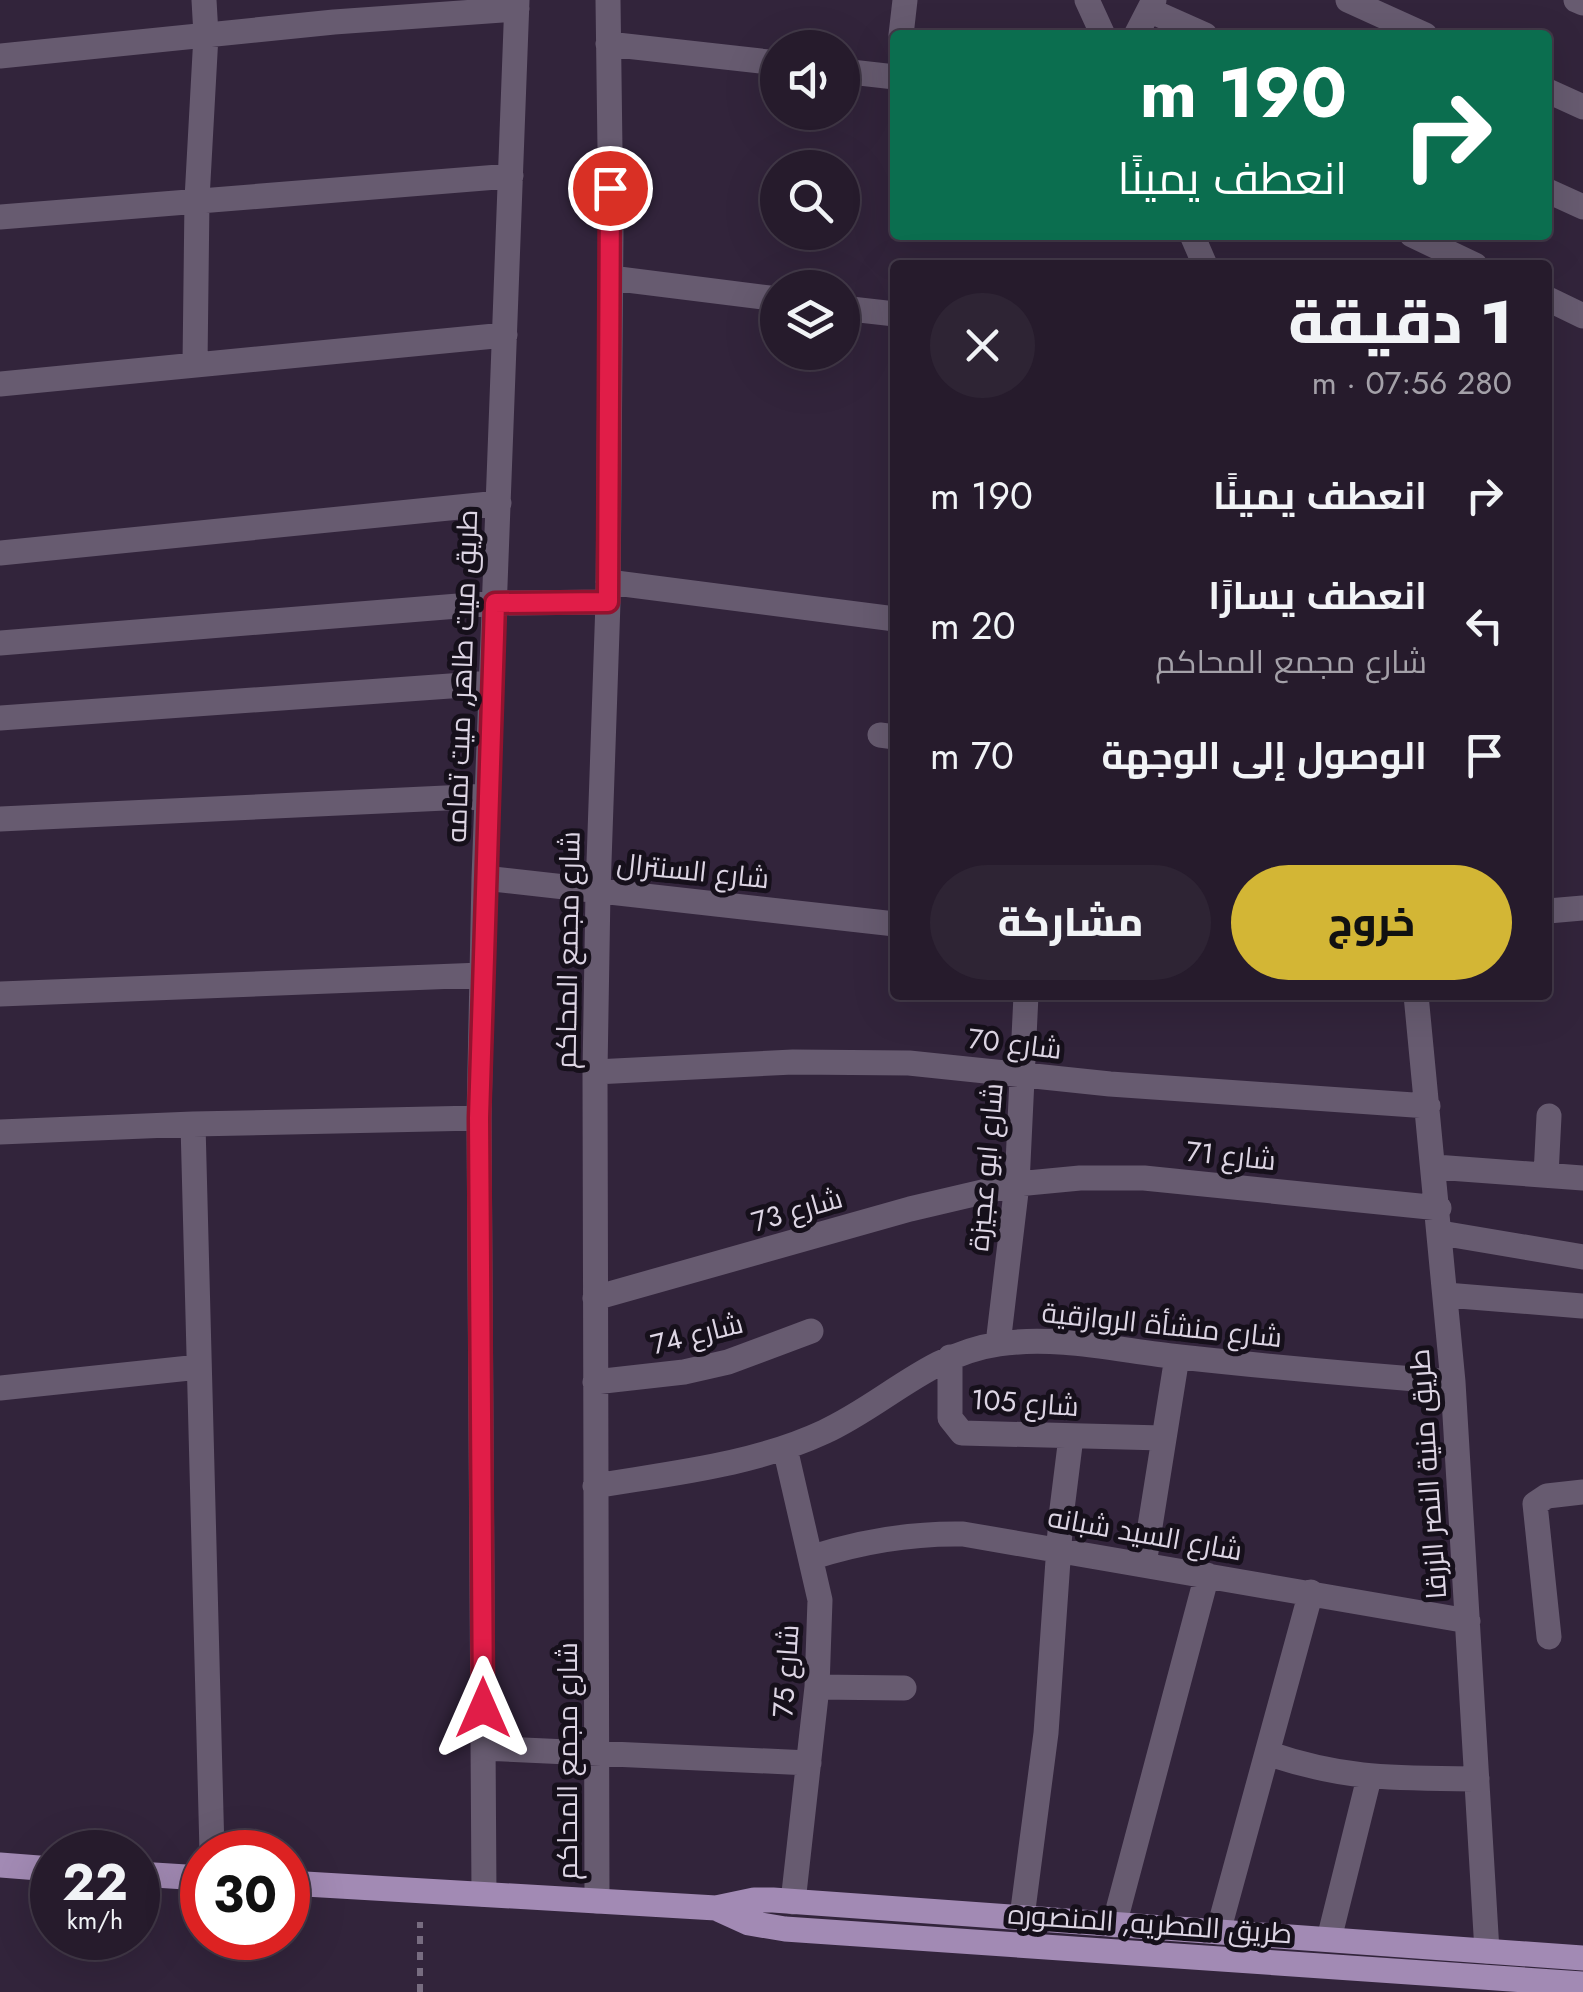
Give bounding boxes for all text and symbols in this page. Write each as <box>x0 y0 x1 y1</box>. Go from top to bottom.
map controls <box>760 30 860 370</box>
button: sound <box>760 30 860 130</box>
text: 190 m <box>1140 42 1347 143</box>
icon: right <box>1382 70 1512 200</box>
pin <box>568 146 653 231</box>
text: انعطف يمينًا <box>1117 146 1347 211</box>
button: search <box>760 150 860 250</box>
icon: arrive <box>583 161 638 216</box>
button: layers <box>760 270 860 370</box>
text: 1 دقيقة <box>1288 279 1512 366</box>
button: close <box>930 293 1035 398</box>
text: 280 m · 07:56 <box>1312 360 1512 406</box>
text: 190 m <box>930 468 1033 523</box>
text: انعطف يمينًا <box>1213 468 1427 523</box>
icon: right <box>1457 468 1512 523</box>
street label: طريق ميت طاهر, ميت تمامه <box>436 509 488 843</box>
text: انعطف يسارًا <box>1208 568 1427 623</box>
text: 20 m <box>930 598 1015 653</box>
icon: left <box>1457 598 1512 653</box>
text: شارع مجمع المحاكم <box>1155 639 1427 685</box>
text: 70 m <box>930 728 1014 783</box>
text: الوصول إلى الوجهة <box>1101 728 1427 783</box>
icon: arrive <box>1457 728 1512 783</box>
street label: شارع مجمع المحاكم <box>545 831 591 1069</box>
street label: شارع السنترال <box>615 843 771 899</box>
button: مشاركة <box>930 865 1211 980</box>
button: خروج <box>1231 865 1512 980</box>
street label: شارع 70 <box>966 1018 1064 1070</box>
street label: شارع ابو عجيزة <box>958 1081 1014 1253</box>
street label: شارع 71 <box>1184 1131 1278 1181</box>
street label: شارع 73 <box>747 1178 847 1242</box>
street label: شارع منشأة الروازقية <box>1040 1292 1284 1358</box>
street label: شارع 74 <box>647 1303 747 1365</box>
street label: طريق منية النصر الزرقا <box>1399 1347 1457 1601</box>
street label: شارع 105 <box>970 1379 1080 1427</box>
street label: شارع السيد شبانه <box>1044 1497 1246 1571</box>
street label: شارع 75 <box>762 1623 810 1719</box>
street label: شارع مجمع المحاكم <box>547 1642 588 1880</box>
position arrow <box>431 1656 535 1760</box>
speed limit sign: 30 <box>180 1830 310 1960</box>
text: 22 <box>62 1846 128 1919</box>
street label: طريق المطريه, المنصوره <box>1006 1894 1294 1954</box>
text: km/h <box>67 1902 123 1938</box>

